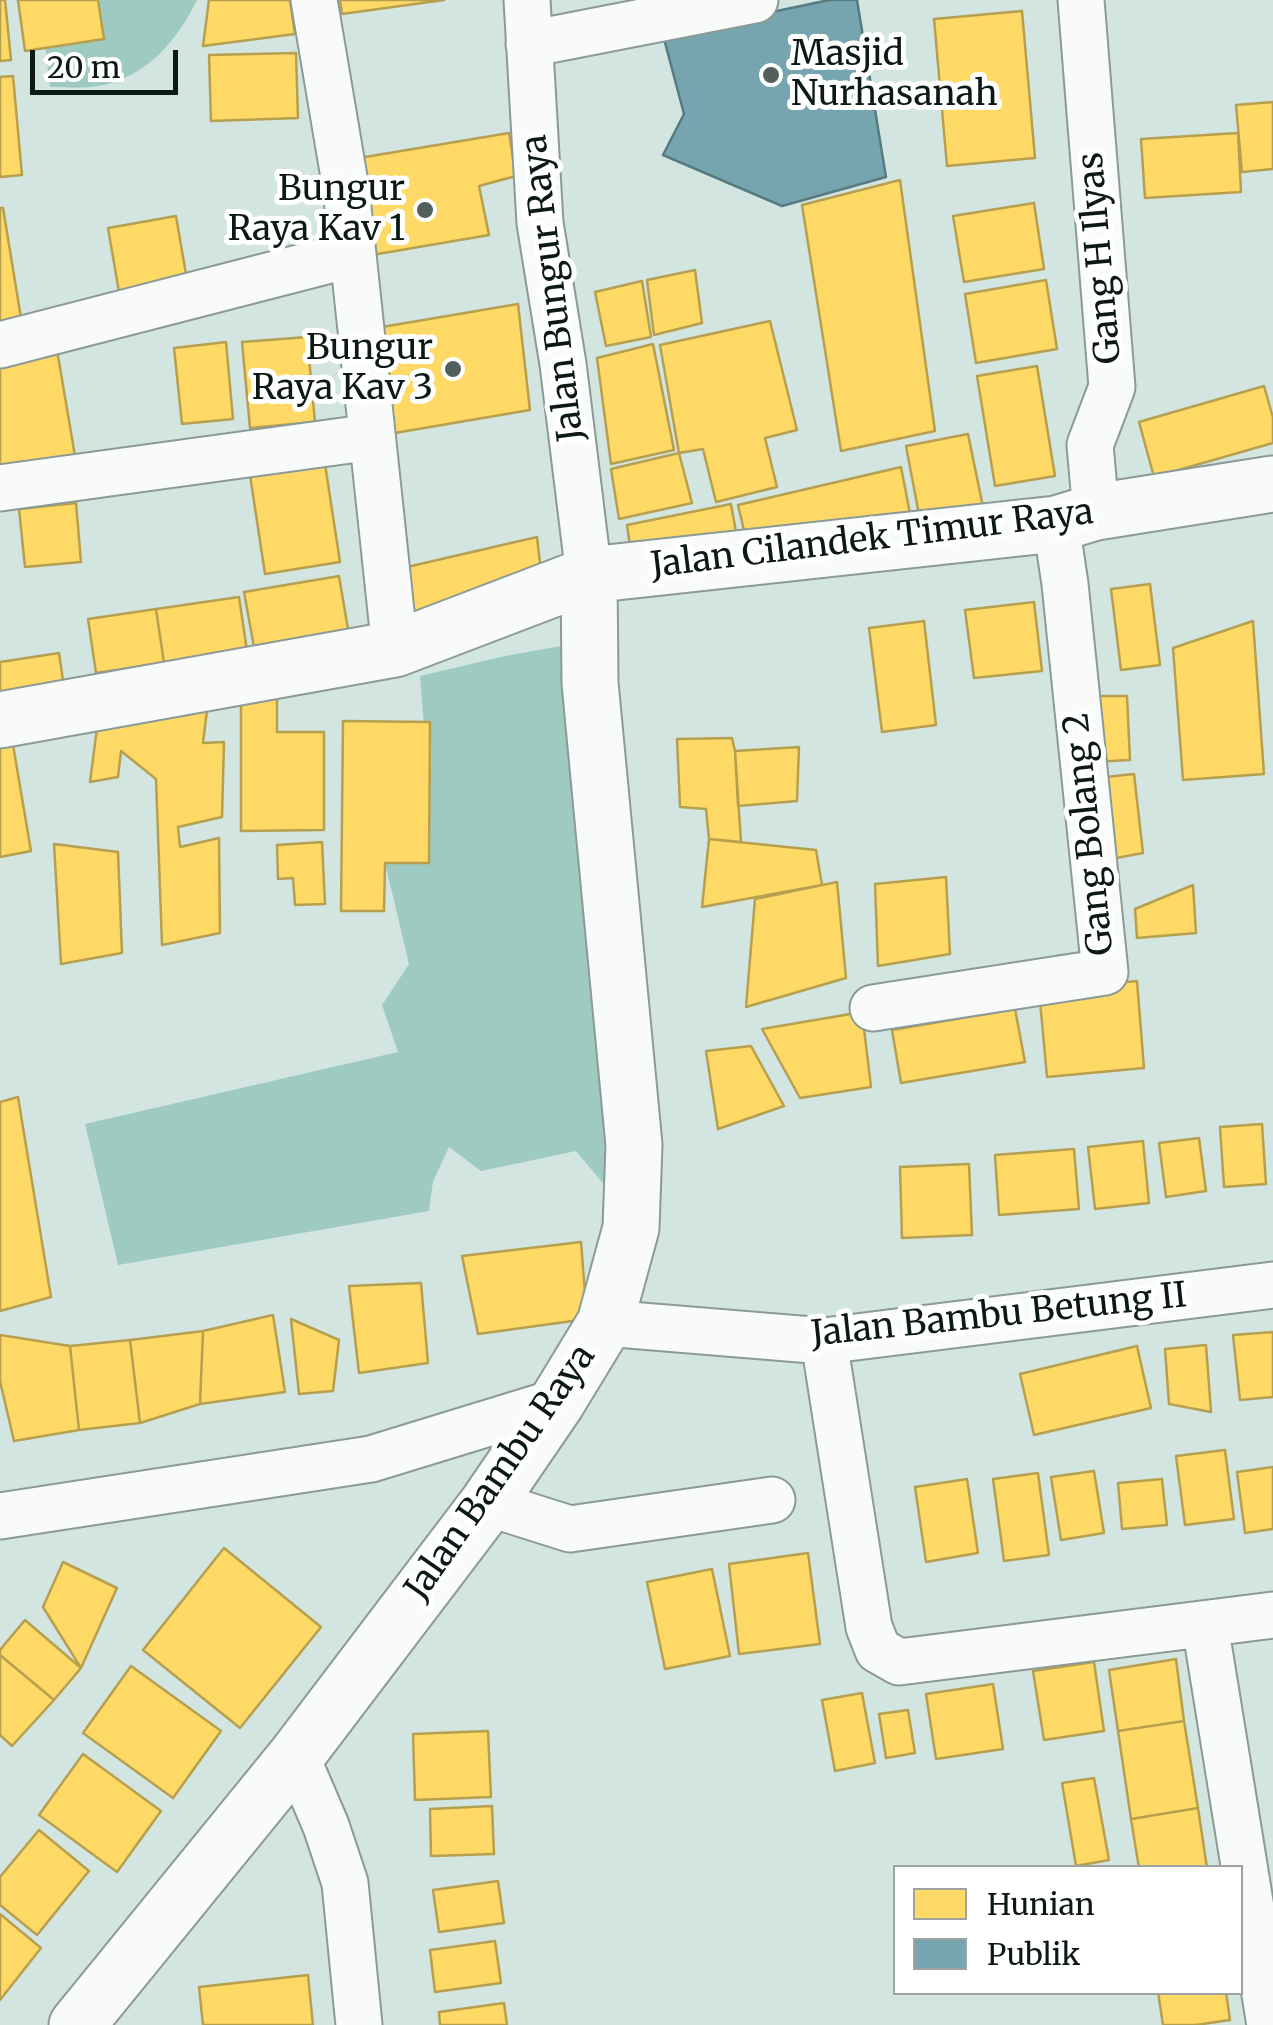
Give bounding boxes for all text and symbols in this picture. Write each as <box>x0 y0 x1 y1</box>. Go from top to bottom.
scale bar <box>35 30 182 92</box>
place label: Masjid Nurhasanah <box>791 34 998 116</box>
text: 20 m <box>47 48 120 86</box>
marker: Masjid Nurhasanah <box>760 64 782 86</box>
street label: Jalan Bungur Raya <box>514 132 594 444</box>
street label: Gang H Ilyas <box>1071 151 1131 365</box>
place label: Bungur Raya Kav 1 <box>228 169 405 251</box>
marker: Bungur Raya Kav 1 <box>414 199 436 221</box>
place label: Bungur Raya Kav 3 <box>252 328 433 410</box>
marker: Bungur Raya Kav 3 <box>442 358 464 380</box>
street label: Jalan Cilandek Timur Raya <box>648 492 1096 588</box>
street label: Gang Bolang 2 <box>1056 711 1124 957</box>
street label: Jalan Bambu Betung II <box>809 1275 1189 1357</box>
street label: Jalan Bambu Raya <box>397 1337 605 1609</box>
legend <box>893 1865 1243 1995</box>
text: Hunian <box>987 1885 1095 1923</box>
text: Publik <box>987 1935 1080 1973</box>

